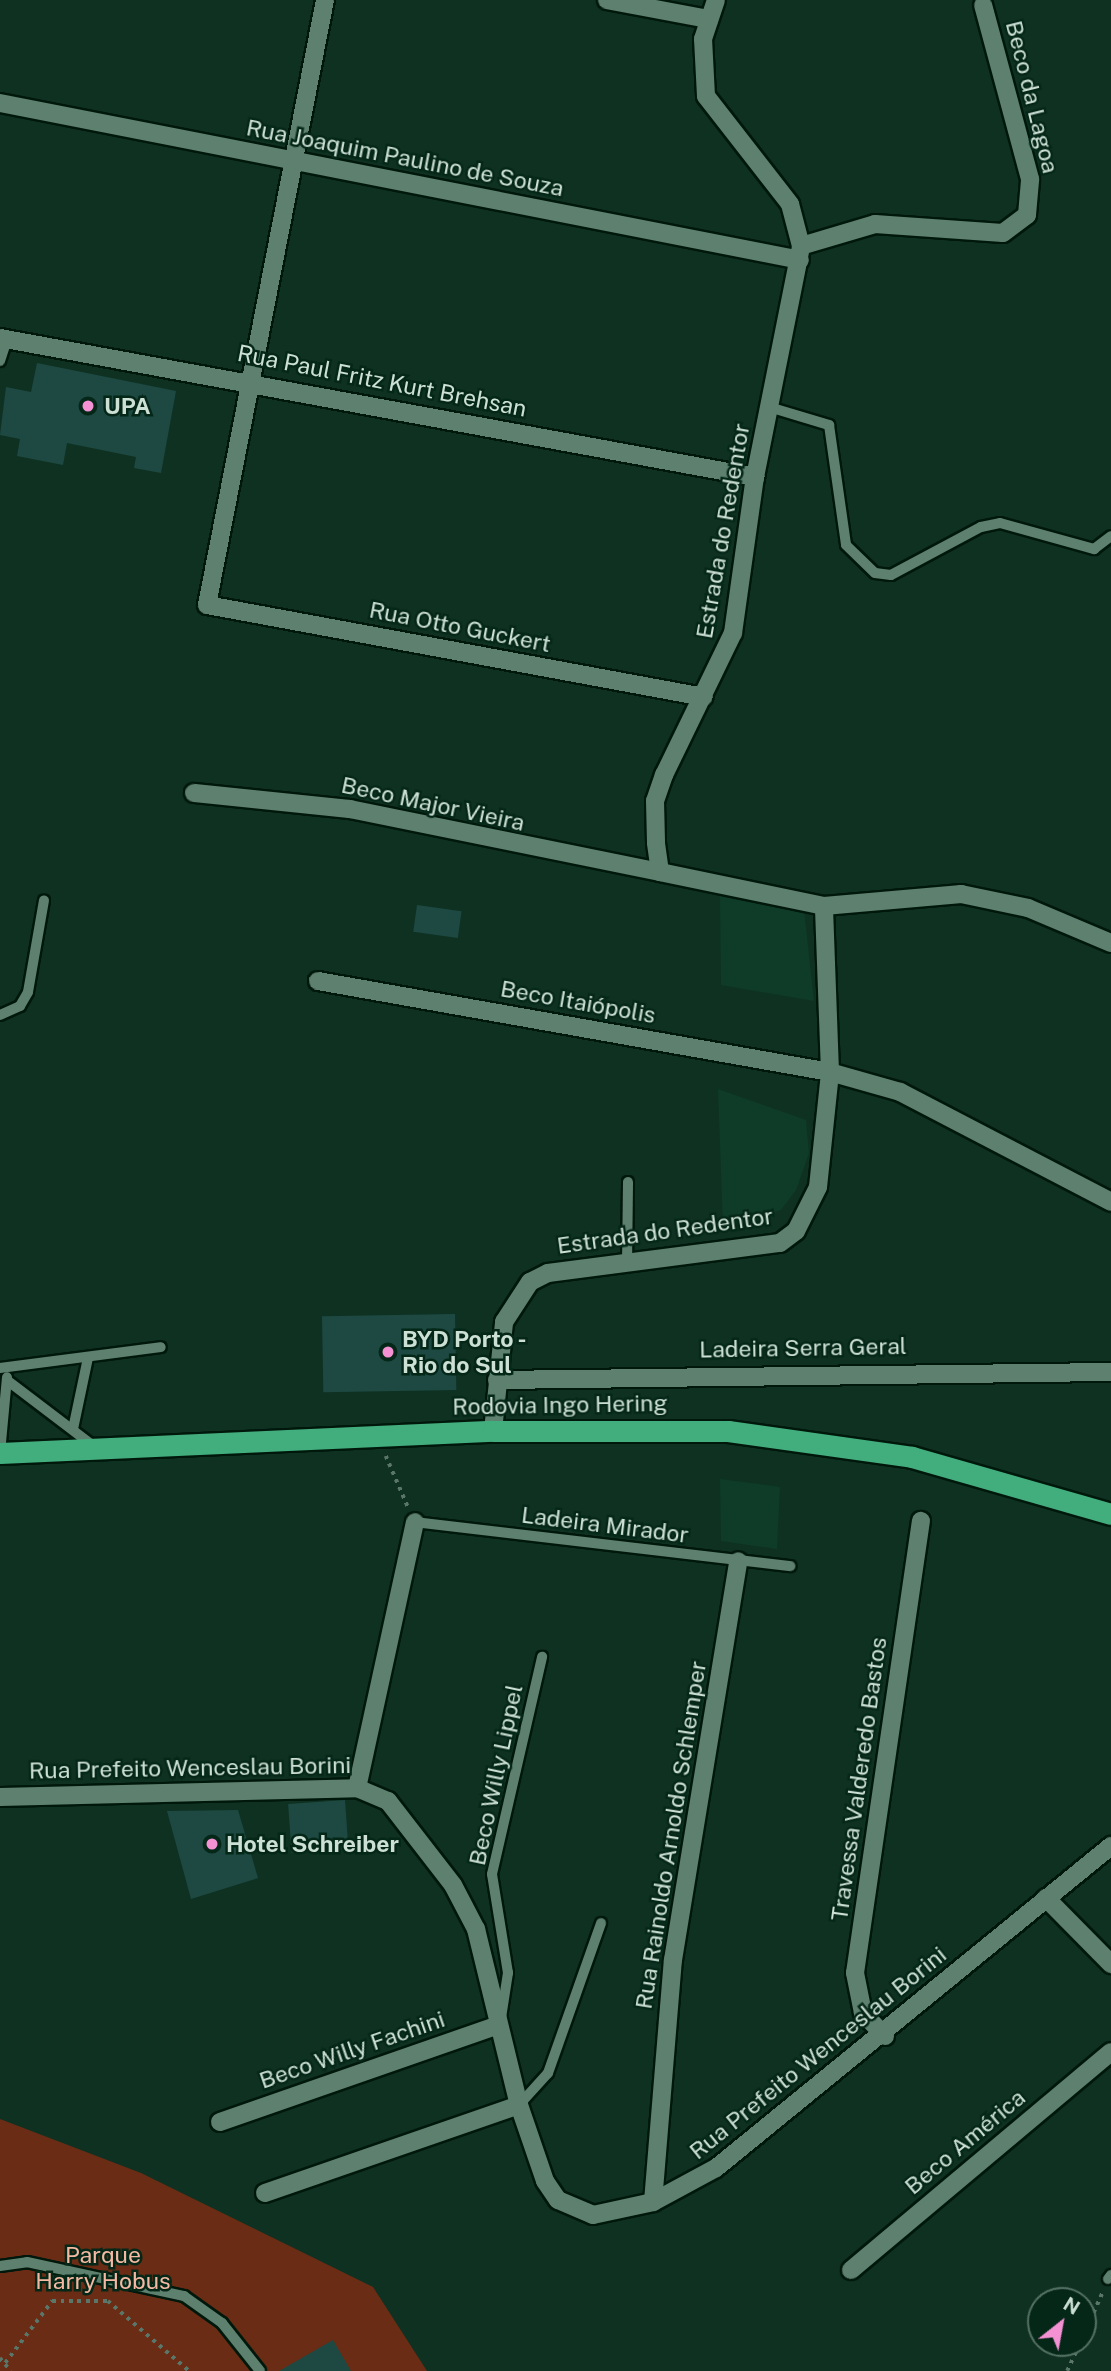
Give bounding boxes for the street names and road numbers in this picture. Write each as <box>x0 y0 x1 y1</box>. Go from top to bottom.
street label: Beco da Lagoa <box>1000 18 1064 176</box>
street label: Rua Joaquim Paulino de Souza <box>244 114 566 202</box>
street label: Rua Paul Fritz Kurt Brehsan <box>235 339 529 423</box>
street label: Estrada do Redentor <box>690 421 756 641</box>
street label: Rua Otto Guckert <box>367 596 553 658</box>
street label: Beco Major Vieira <box>338 771 528 837</box>
street label: Beco Itaiópolis <box>498 975 658 1029</box>
street label: Estrada do Redentor <box>555 1202 775 1260</box>
street label: Ladeira Serra Geral <box>699 1332 907 1364</box>
street label: Rodovia Ingo Hering <box>452 1389 668 1421</box>
street label: Ladeira Mirador <box>520 1501 690 1549</box>
street label: Travessa Valderedo Bastos <box>825 1635 893 1923</box>
street label: Rua Rainoldo Arnoldo Schlemper <box>630 1659 712 2011</box>
street label: Beco Willy Lippel <box>463 1682 529 1868</box>
street label: Rua Prefeito Wenceslau Borini <box>28 1751 352 1785</box>
street label: Rua Prefeito Wenceslau Borini <box>684 1941 952 2165</box>
street label: Beco Willy Fachini <box>255 2005 449 2095</box>
street label: Beco América <box>899 2084 1031 2200</box>

